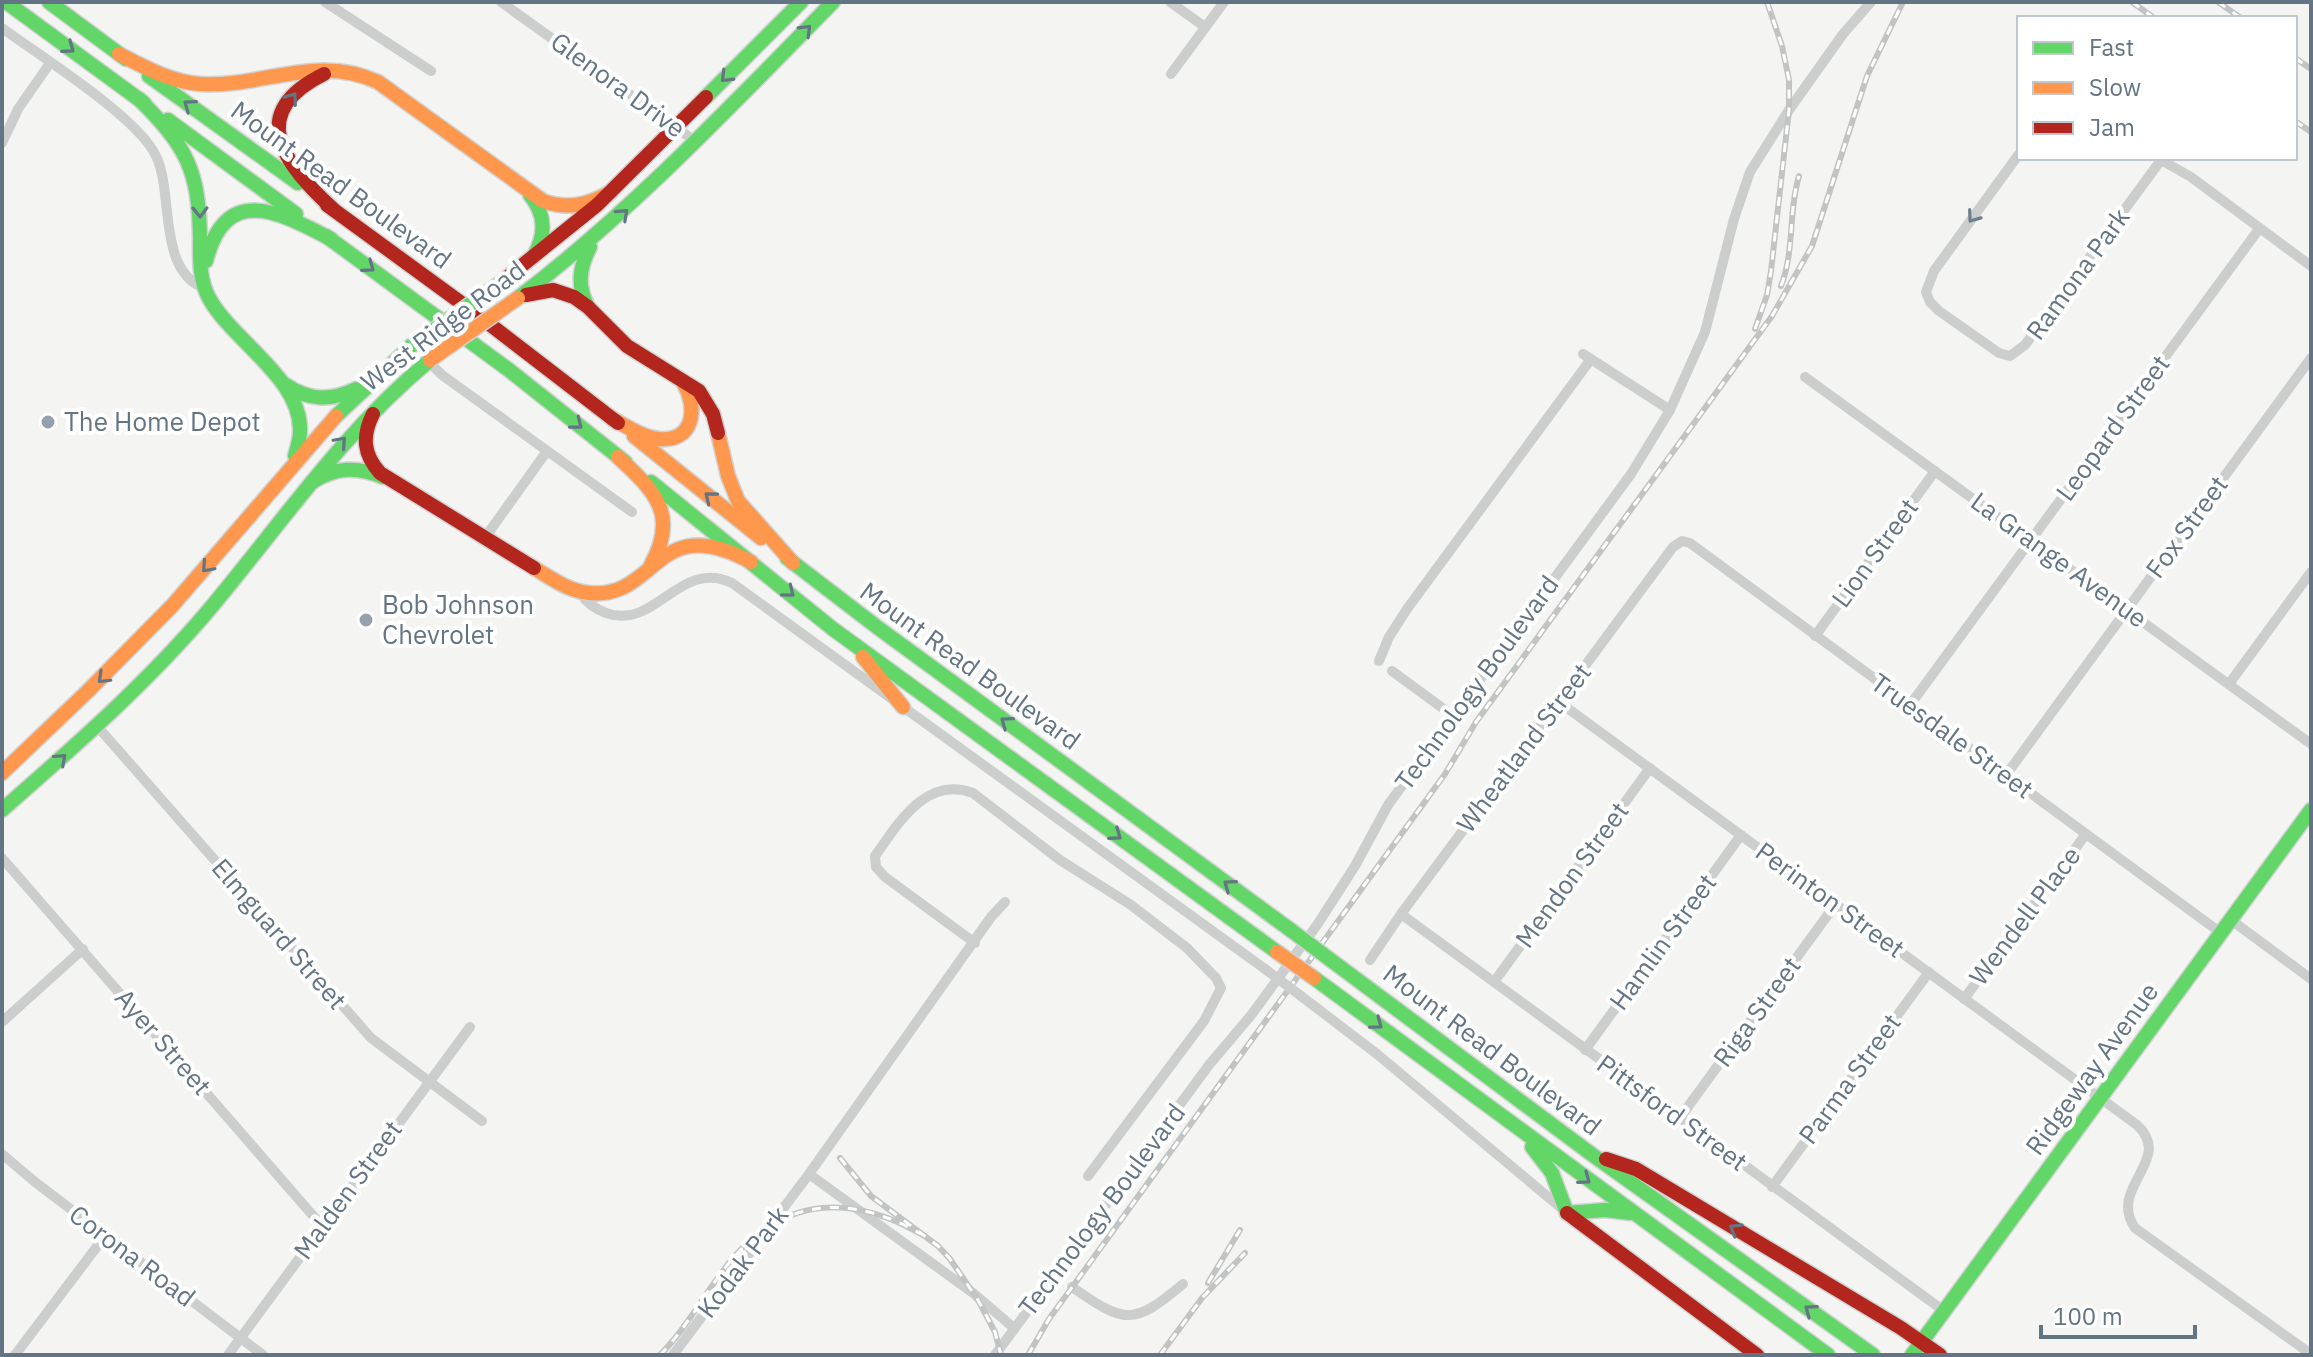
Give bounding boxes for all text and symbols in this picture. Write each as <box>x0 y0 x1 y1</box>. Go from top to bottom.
legend <box>2017 16 2297 160</box>
street label: Glenora Drive <box>544 24 693 145</box>
one-way arrow <box>797 24 811 39</box>
text: Fast <box>2089 31 2134 63</box>
one-way arrow <box>60 38 74 53</box>
one-way arrow <box>721 68 736 82</box>
text: Slow <box>2089 71 2141 103</box>
street label: Mount Read Boulevard <box>225 93 459 276</box>
one-way arrow <box>282 93 297 107</box>
one-way arrow <box>184 100 198 114</box>
text: Jam <box>2089 111 2135 143</box>
street label: Ramona Park <box>2018 201 2137 346</box>
one-way arrow <box>191 206 209 219</box>
one-way arrow <box>1968 208 1982 223</box>
one-way arrow <box>613 209 628 224</box>
street label: West Ridge Road <box>354 252 531 398</box>
one-way arrow <box>361 257 375 272</box>
street label: Leopard Street <box>2048 348 2177 507</box>
place label: The Home Depot <box>64 404 261 438</box>
marker: The Home Depot <box>39 413 57 431</box>
one-way arrow <box>568 414 582 429</box>
one-way arrow <box>332 437 346 452</box>
street label: Fox Street <box>2138 468 2235 584</box>
street label: La Grange Avenue <box>1965 484 2155 635</box>
street label: Lion Street <box>1823 491 1925 613</box>
one-way arrow <box>705 492 719 507</box>
one-way arrow <box>201 558 216 572</box>
street label: Technology Boulevard <box>1387 568 1566 797</box>
street label: Mount Read Boulevard <box>854 574 1088 757</box>
one-way arrow <box>779 582 794 597</box>
place label: Bob Johnson Chevrolet <box>382 587 534 651</box>
marker: Bob Johnson Chevrolet <box>357 611 375 629</box>
street label: Wheatland Street <box>1448 656 1598 839</box>
street label: Truesdale Street <box>1865 665 2041 806</box>
one-way arrow <box>98 669 112 684</box>
one-way arrow <box>1000 718 1014 732</box>
one-way arrow <box>51 754 66 768</box>
street label: Mendon Street <box>1507 795 1636 954</box>
one-way arrow <box>1108 825 1122 840</box>
street label: Perinton Street <box>1749 834 1912 965</box>
street label: Wendell Place <box>1961 839 2087 992</box>
street label: Elmguard Street <box>205 851 355 1016</box>
street label: Hamlin Street <box>1601 866 1723 1016</box>
one-way arrow <box>1223 881 1238 895</box>
street label: Riga Street <box>1705 950 1808 1073</box>
street label: Mount Read Boulevard <box>1377 956 1608 1142</box>
street label: Ridgeway Avenue <box>2017 975 2165 1161</box>
street label: Ayer Street <box>108 981 219 1102</box>
street label: Parma Street <box>1790 1007 1908 1150</box>
one-way arrow <box>1368 1014 1383 1028</box>
street label: Pittsford Street <box>1591 1046 1754 1178</box>
street label: Technology Boulevard <box>1010 1096 1192 1322</box>
street label: Malden Street <box>285 1113 409 1266</box>
one-way arrow <box>1576 1170 1591 1184</box>
street label: Corona Road <box>63 1197 202 1314</box>
street label: Kodak Park <box>689 1198 796 1324</box>
one-way arrow <box>1729 1223 1744 1238</box>
scale bar <box>2041 1289 2195 1339</box>
text: 100 m <box>2053 1300 2123 1332</box>
one-way arrow <box>1804 1305 1819 1320</box>

